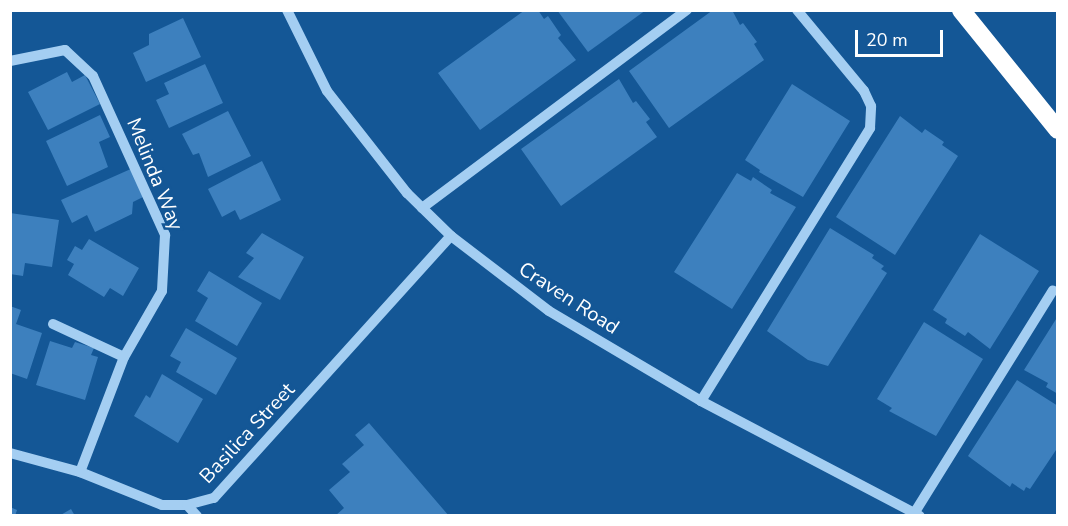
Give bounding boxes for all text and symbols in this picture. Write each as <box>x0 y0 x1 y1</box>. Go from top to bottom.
scale bar <box>858 18 946 56</box>
text: 20 m <box>866 28 908 52</box>
street label: Melinda Way <box>122 114 188 234</box>
street label: Craven Road <box>514 257 624 339</box>
street label: Basilica Street <box>194 378 300 488</box>

